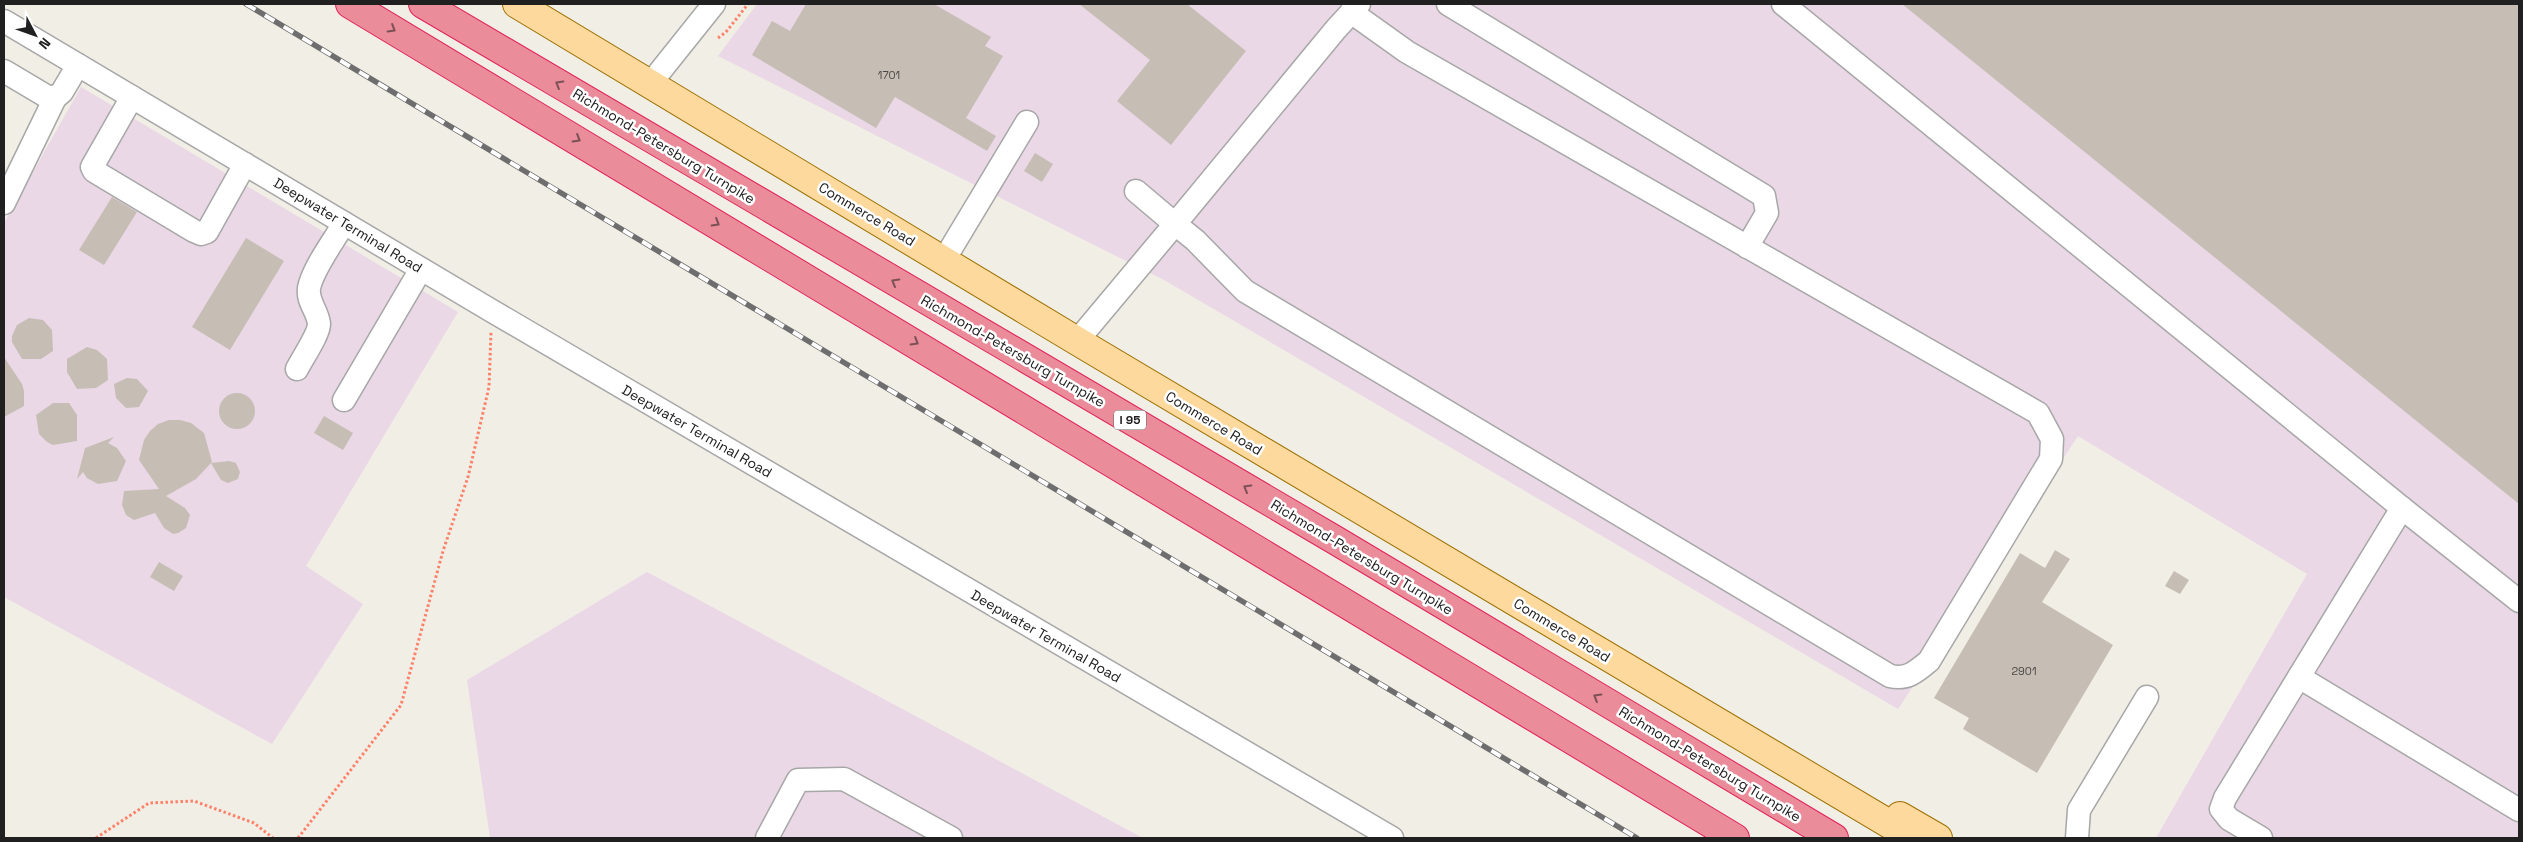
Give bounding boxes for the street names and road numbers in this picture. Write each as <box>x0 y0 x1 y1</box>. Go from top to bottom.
street label: Richmond-Petersburg Turnpike <box>570 84 758 208</box>
street label: Deepwater Terminal Road <box>270 173 426 277</box>
street label: Commerce Road <box>815 178 919 250</box>
street label: Richmond-Petersburg Turnpike <box>918 291 1108 411</box>
street label: Deepwater Terminal Road <box>619 381 775 481</box>
street label: Commerce Road <box>1162 387 1266 459</box>
road number: I 95 <box>1114 410 1146 430</box>
street label: Richmond-Petersburg Turnpike <box>1268 495 1456 619</box>
street label: Deepwater Terminal Road <box>968 586 1124 686</box>
street label: Commerce Road <box>1510 594 1614 666</box>
street label: Richmond-Petersburg Turnpike <box>1616 702 1804 826</box>

